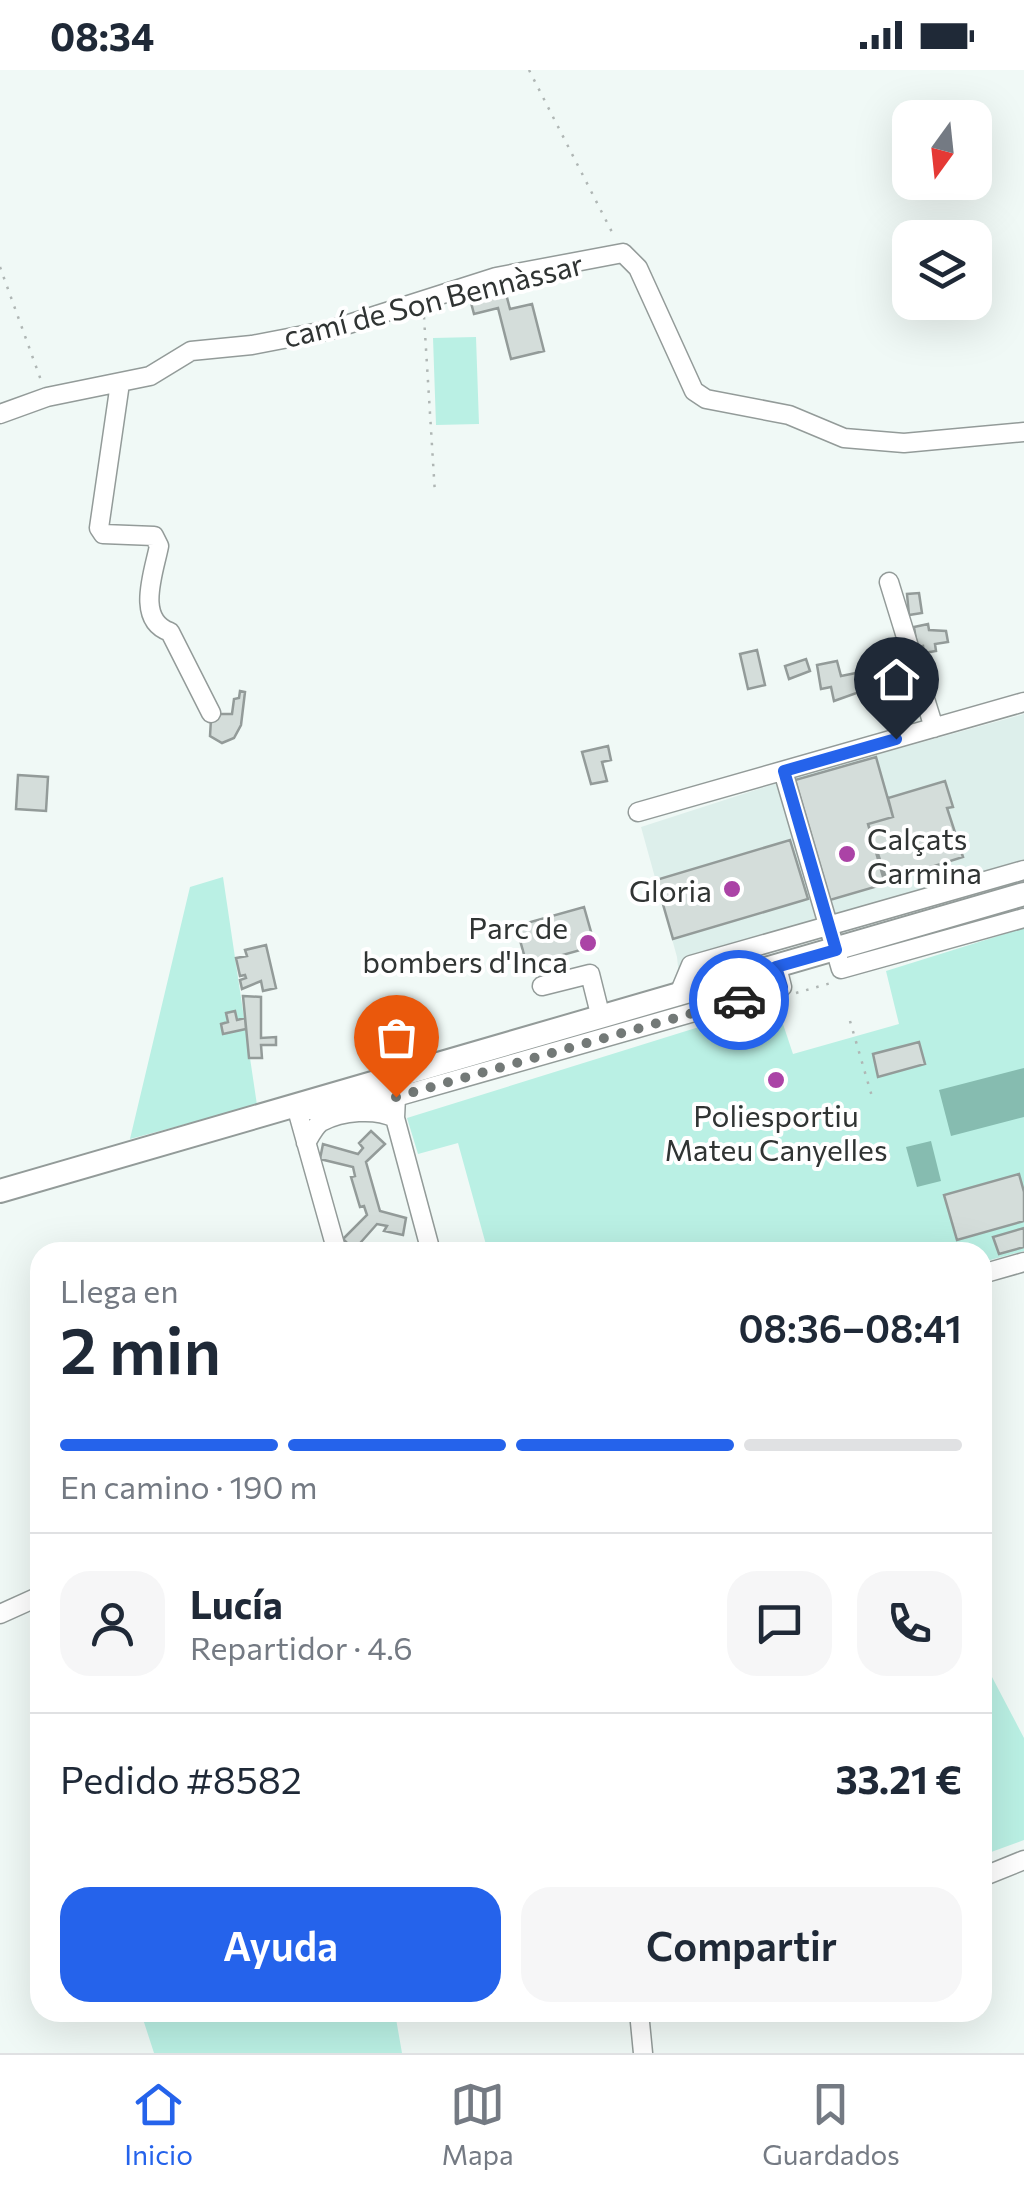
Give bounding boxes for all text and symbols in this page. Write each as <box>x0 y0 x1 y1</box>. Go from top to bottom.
text: 08:34 <box>50 12 154 59</box>
north arrow <box>892 100 992 200</box>
map controls <box>892 100 992 320</box>
button: layers <box>892 220 992 320</box>
street label: camí de Son Bennàssar <box>279 244 587 354</box>
pin <box>854 637 939 740</box>
icon: home <box>869 652 924 707</box>
place label: Calçats Carmina <box>867 819 982 890</box>
marker: Calçats Carmina <box>836 843 858 865</box>
place label: Gloria <box>629 871 712 908</box>
marker: Gloria <box>721 878 743 900</box>
place label: Parc de bombers d'Inca <box>362 908 568 979</box>
marker: Parc de bombers d'Inca <box>577 932 599 954</box>
courier <box>689 950 789 1050</box>
icon: car <box>712 973 767 1028</box>
pin <box>354 995 439 1098</box>
icon: bag <box>369 1010 424 1065</box>
marker: Poliesportiu Mateu Canyelles <box>765 1069 787 1091</box>
place label: Poliesportiu Mateu Canyelles <box>664 1096 888 1167</box>
text: Llega en <box>60 1270 179 1310</box>
text: 08:36–08:41 <box>739 1304 962 1351</box>
text: 2 min <box>60 1308 221 1387</box>
text: En camino · 190 m <box>60 1466 317 1506</box>
button: person <box>60 1571 165 1676</box>
button: chat <box>727 1571 832 1676</box>
button: phone <box>857 1571 962 1676</box>
text: Lucía <box>190 1580 283 1627</box>
text: Repartidor · 4.6 <box>190 1627 413 1667</box>
text: Pedido #8582 <box>60 1755 302 1802</box>
text: 33.21 € <box>836 1755 962 1802</box>
button: Ayuda <box>60 1887 501 2002</box>
button: Compartir <box>521 1887 962 2002</box>
tab: Inicio <box>124 2077 193 2171</box>
tab: Mapa <box>441 2077 514 2171</box>
tab: Guardados <box>762 2077 900 2171</box>

